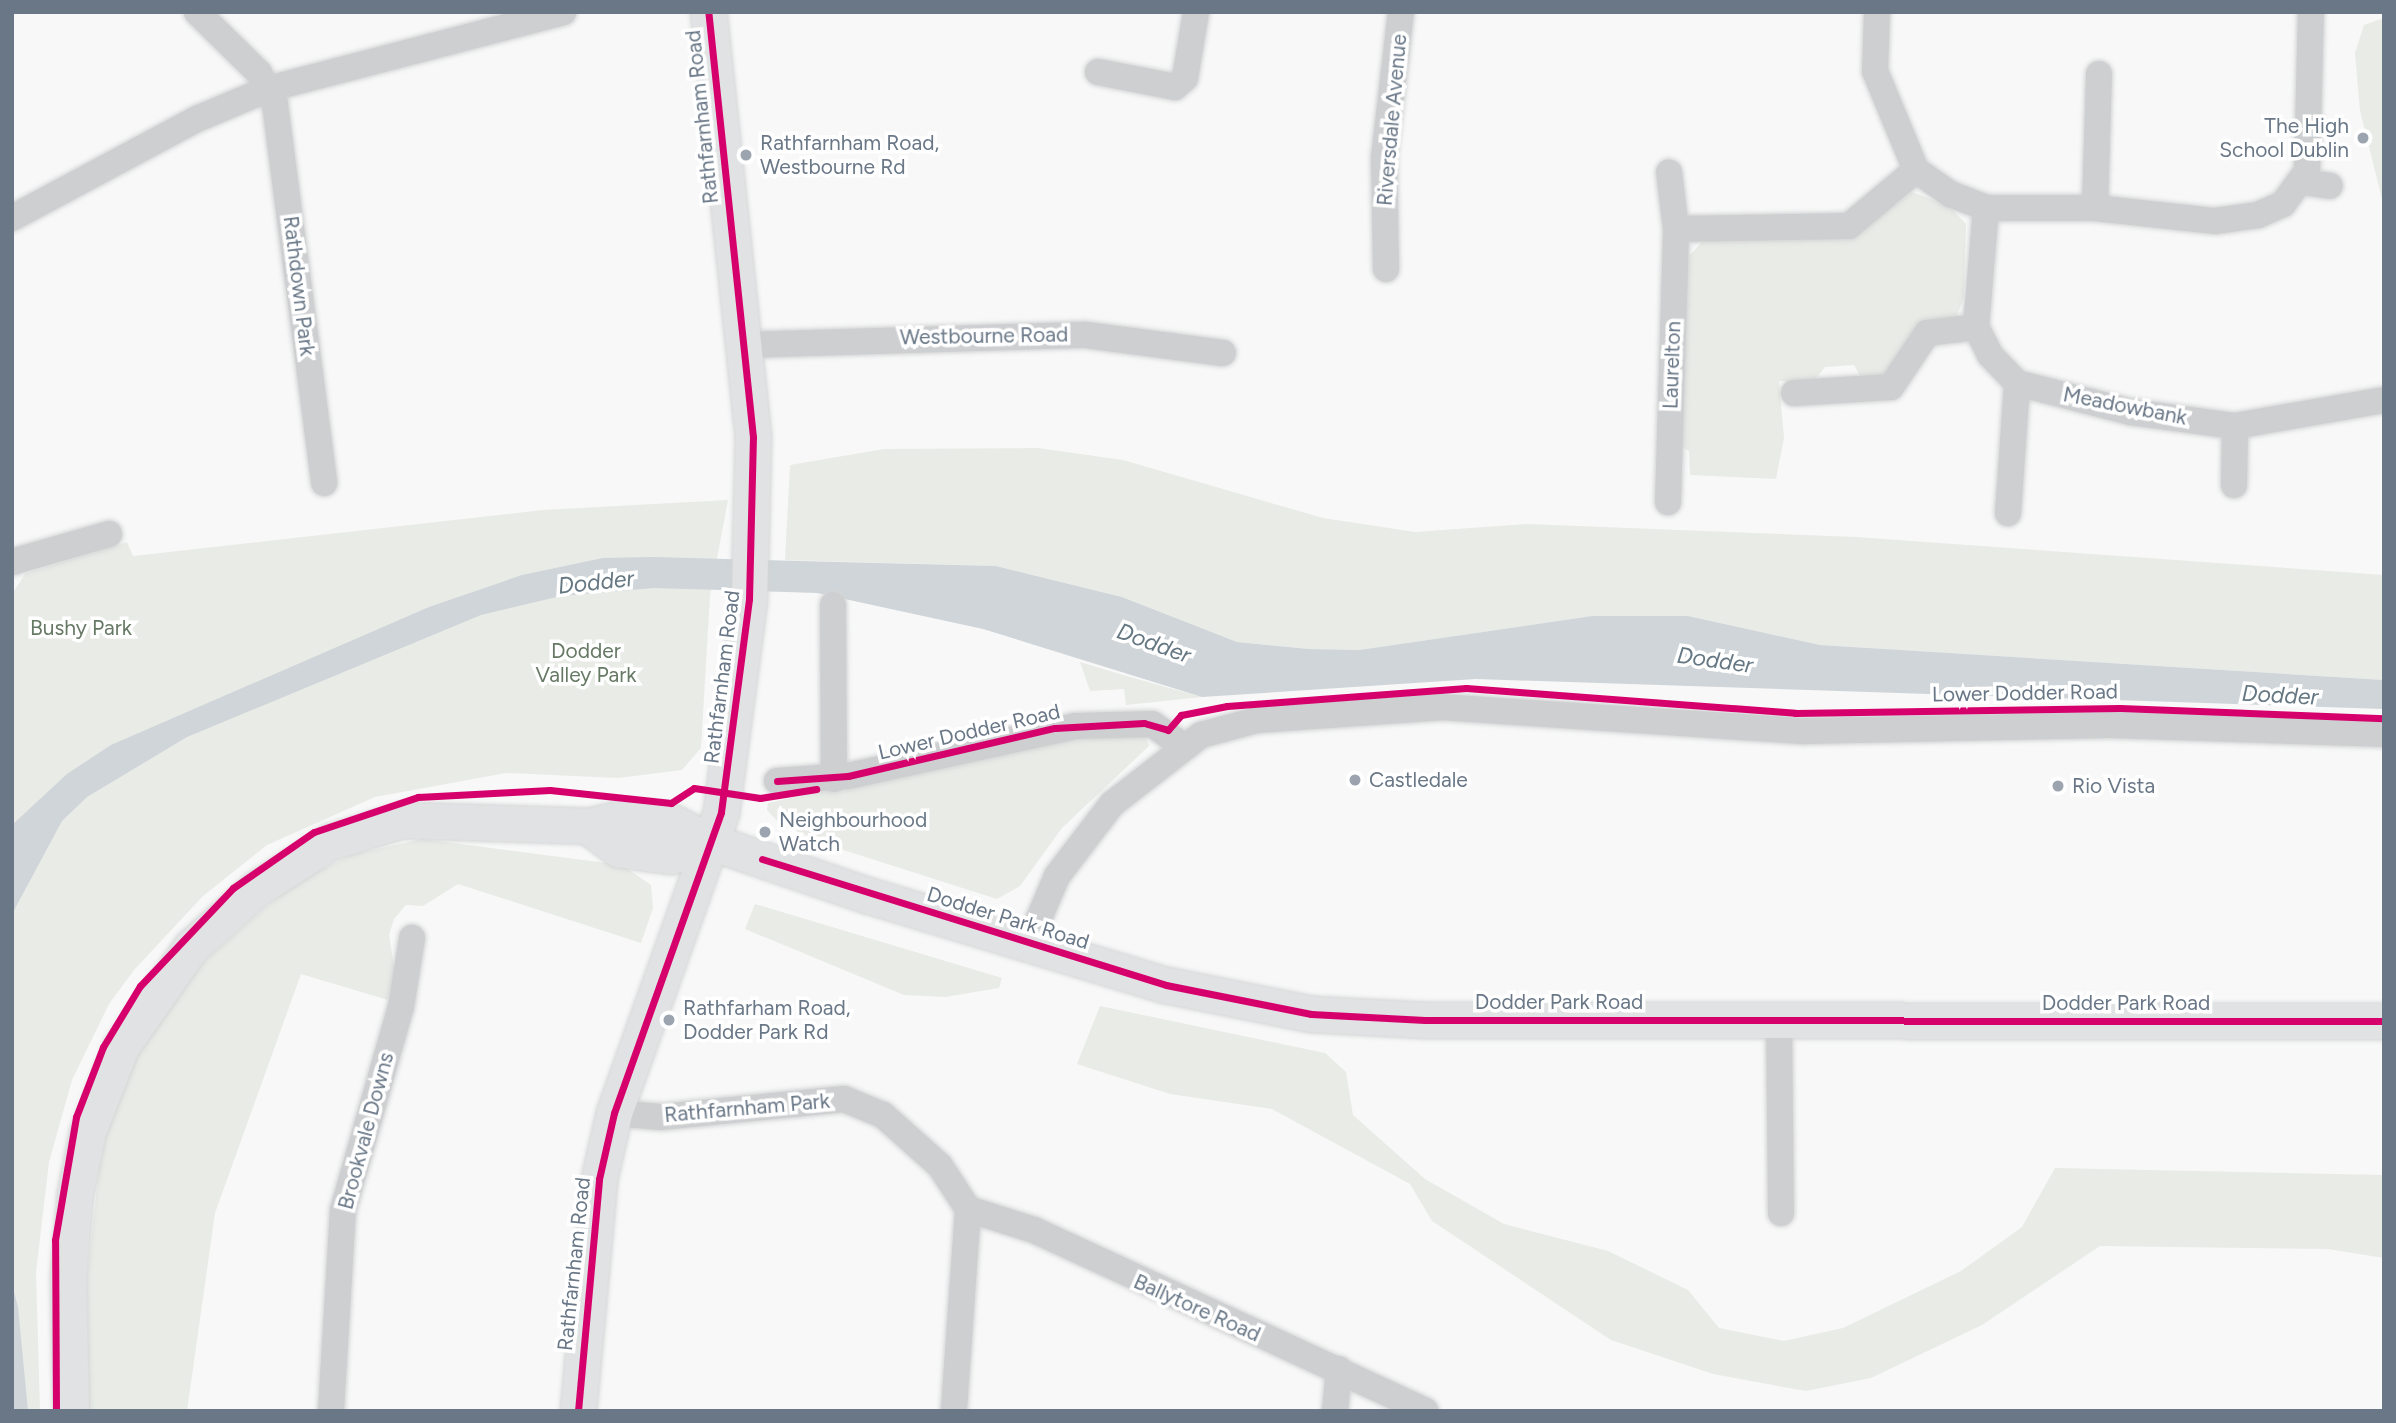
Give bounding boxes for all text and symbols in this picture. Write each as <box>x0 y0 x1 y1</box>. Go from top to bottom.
street label: Rathfarnham Road <box>680 29 724 205</box>
street label: Riversdale Avenue <box>1372 33 1412 207</box>
place label: The High School Dublin <box>2219 113 2349 163</box>
place label: Rathfarnham Road, Westbourne Rd <box>760 130 939 180</box>
marker: The High School Dublin <box>2355 130 2371 146</box>
marker: Rathfarnham Road, Westbourne Rd <box>738 147 754 163</box>
street label: Rathdown Park <box>278 214 320 358</box>
street label: Laurelton <box>1658 320 1686 410</box>
street label: Westbourne Road <box>900 322 1068 350</box>
street label: Meadowbank <box>2061 382 2189 430</box>
water label: Dodder <box>556 564 636 600</box>
street label: Rathfarnham Road <box>699 589 745 765</box>
park label: Bushy Park <box>30 615 132 641</box>
water label: Dodder <box>1113 617 1195 669</box>
park label: Dodder Valley Park <box>535 638 637 688</box>
water label: Dodder <box>1675 641 1755 679</box>
street label: Lower Dodder Road <box>1932 679 2118 707</box>
water label: Dodder <box>2241 679 2319 711</box>
street label: Lower Dodder Road <box>875 699 1063 765</box>
place label: Castledale <box>1369 767 1468 793</box>
marker: Castledale <box>1347 772 1363 788</box>
place label: Rio Vista <box>2072 773 2155 799</box>
marker: Rio Vista <box>2050 778 2066 794</box>
place label: Neighbourhood Watch <box>779 807 927 857</box>
marker: Neighbourhood Watch <box>757 824 773 840</box>
street label: Dodder Park Road <box>924 881 1092 955</box>
street label: Dodder Park Road <box>1475 989 1643 1015</box>
street label: Dodder Park Road <box>2042 990 2210 1016</box>
place label: Rathfarham Road, Dodder Park Rd <box>683 995 851 1045</box>
marker: Rathfarham Road, Dodder Park Rd <box>661 1012 677 1028</box>
street label: Brookvale Downs <box>333 1050 399 1212</box>
street label: Rathfarnham Park <box>663 1088 831 1128</box>
street label: Rathfarnham Road <box>552 1176 596 1352</box>
street label: Ballytore Road <box>1130 1269 1264 1347</box>

